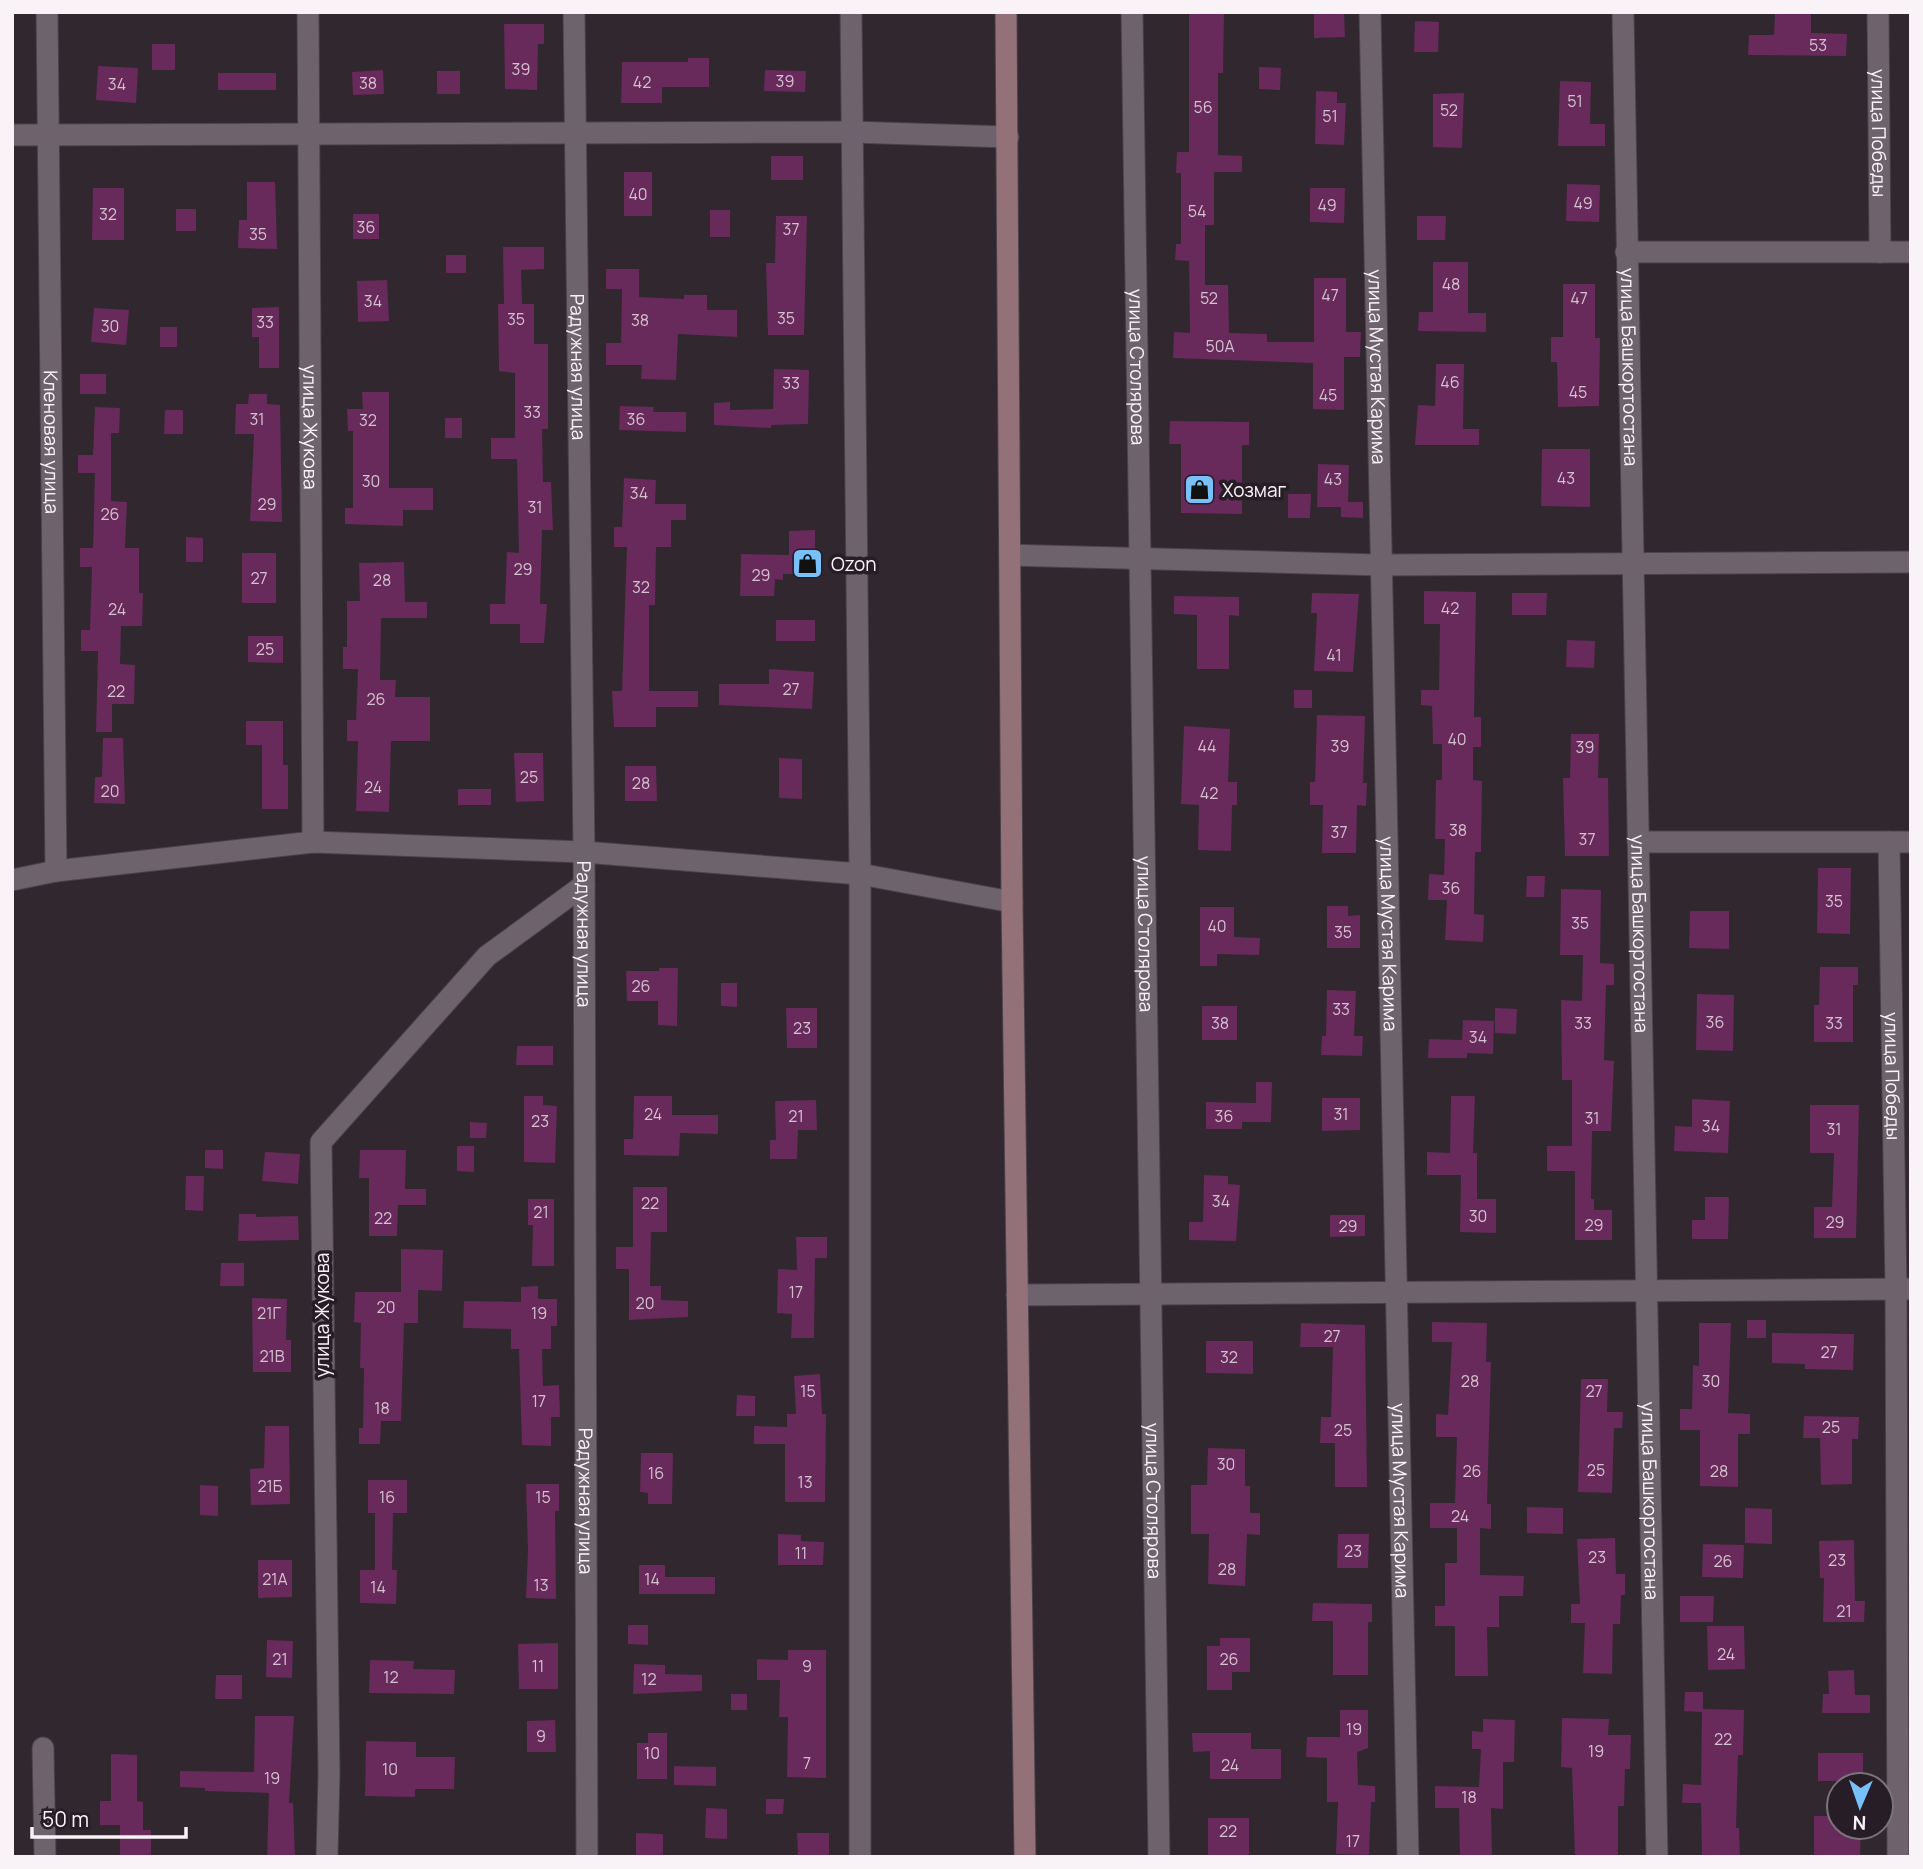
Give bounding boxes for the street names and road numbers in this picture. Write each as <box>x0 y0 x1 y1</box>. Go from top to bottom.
street label: улица Победы <box>1865 69 1893 197</box>
street label: улица Башкортостана <box>1615 268 1644 466</box>
street label: улица Мустая Карима <box>1362 269 1392 465</box>
street label: улица Столярова <box>1123 289 1151 445</box>
street label: Радужная улица <box>564 294 592 440</box>
street label: улица Жукова <box>297 364 324 489</box>
street label: Кленовая улица <box>38 370 65 514</box>
street label: улица Башкортостана <box>1625 834 1655 1033</box>
street label: улица Мустая Карима <box>1374 836 1404 1032</box>
street label: улица Столярова <box>1131 855 1160 1012</box>
street label: Радужная улица <box>571 861 597 1007</box>
street label: улица Победы <box>1879 1012 1907 1140</box>
street label: улица Жукова <box>309 1253 335 1377</box>
street label: улица Башкортостана <box>1636 1401 1665 1600</box>
street label: улица Мустая Карима <box>1386 1403 1416 1599</box>
street label: улица Столярова <box>1140 1422 1168 1579</box>
street label: Радужная улица <box>573 1428 599 1574</box>

